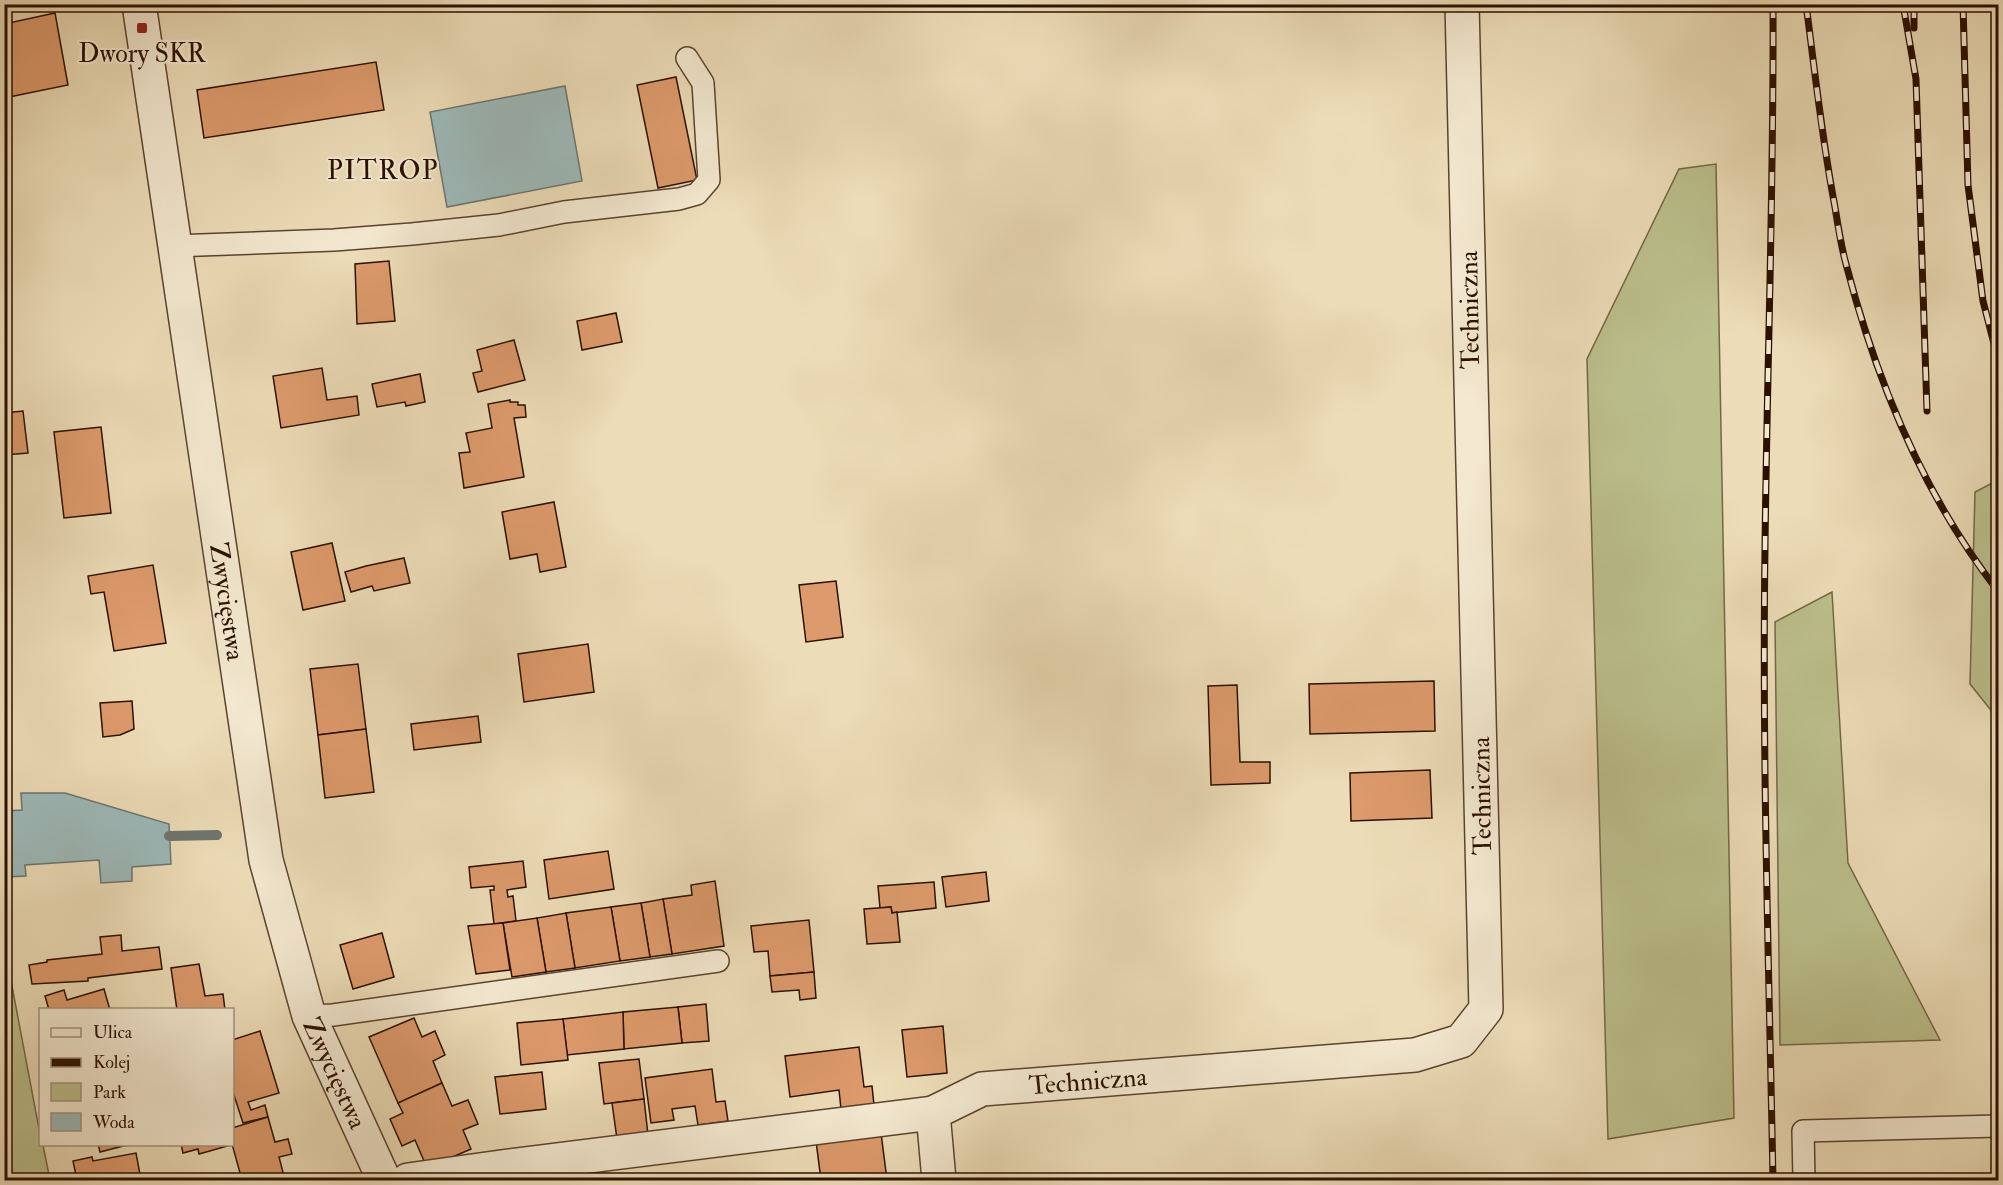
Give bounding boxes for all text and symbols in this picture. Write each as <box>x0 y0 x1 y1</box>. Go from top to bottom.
marker: Dwory SKR <box>135 21 149 35</box>
place label: Dwory SKR <box>78 38 207 70</box>
district label: PITROP <box>327 154 439 187</box>
street label: Techniczna <box>1453 250 1487 369</box>
street label: Zwycięstwa <box>202 541 251 663</box>
street label: Techniczna <box>1465 736 1499 855</box>
legend <box>39 1008 234 1146</box>
street label: Zwycięstwa <box>295 1013 374 1134</box>
text: Ulica <box>93 1021 133 1044</box>
text: Kolej <box>93 1051 130 1074</box>
street label: Techniczna <box>1028 1061 1149 1102</box>
text: Park <box>93 1081 126 1104</box>
text: Woda <box>92 1111 135 1134</box>

